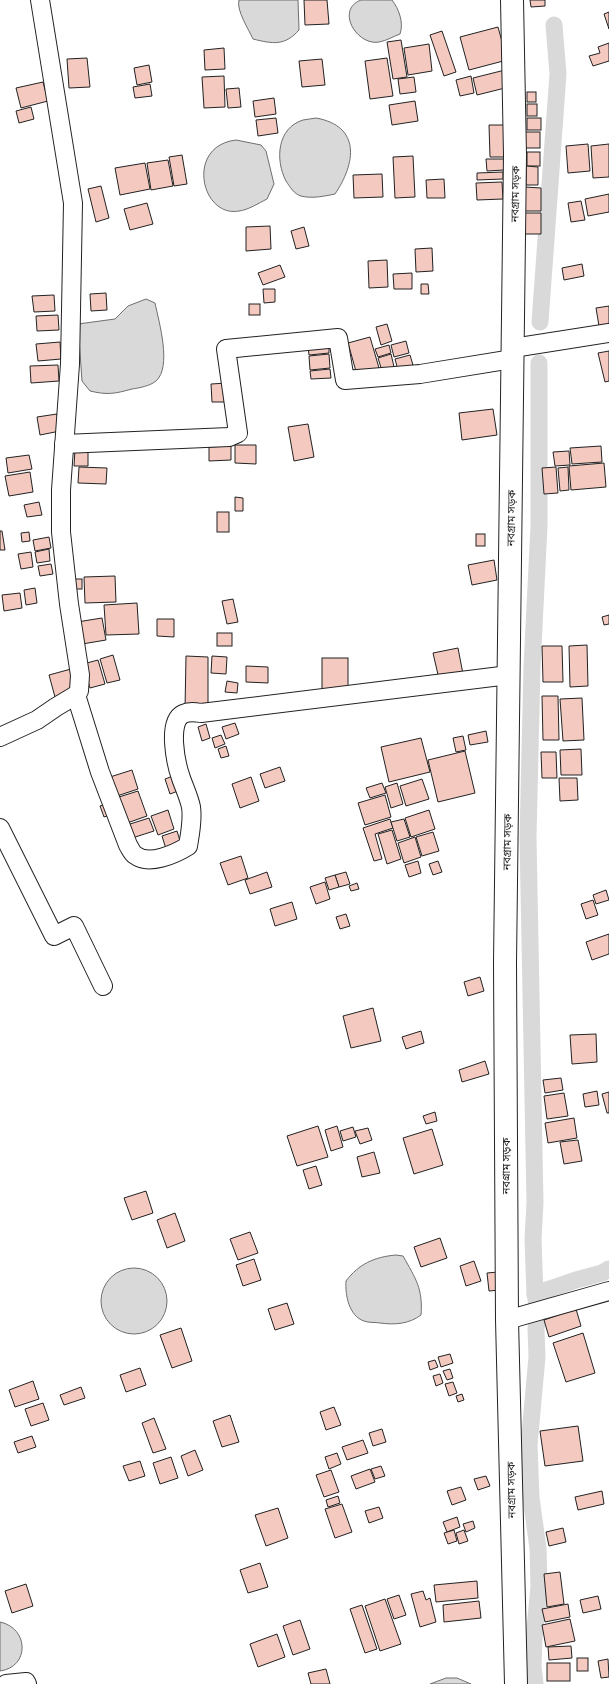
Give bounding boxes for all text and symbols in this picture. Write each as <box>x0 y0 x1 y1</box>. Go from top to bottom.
street label: নবগ্রাম সড়ক <box>507 165 522 223</box>
street label: নবগ্রাম সড়ক <box>503 489 518 547</box>
street label: নবগ্রাম সড়ক <box>499 813 514 871</box>
street label: নবগ্রাম সড়ক <box>499 1138 513 1195</box>
street label: নবগ্রাম সড়ক <box>504 1461 519 1519</box>

